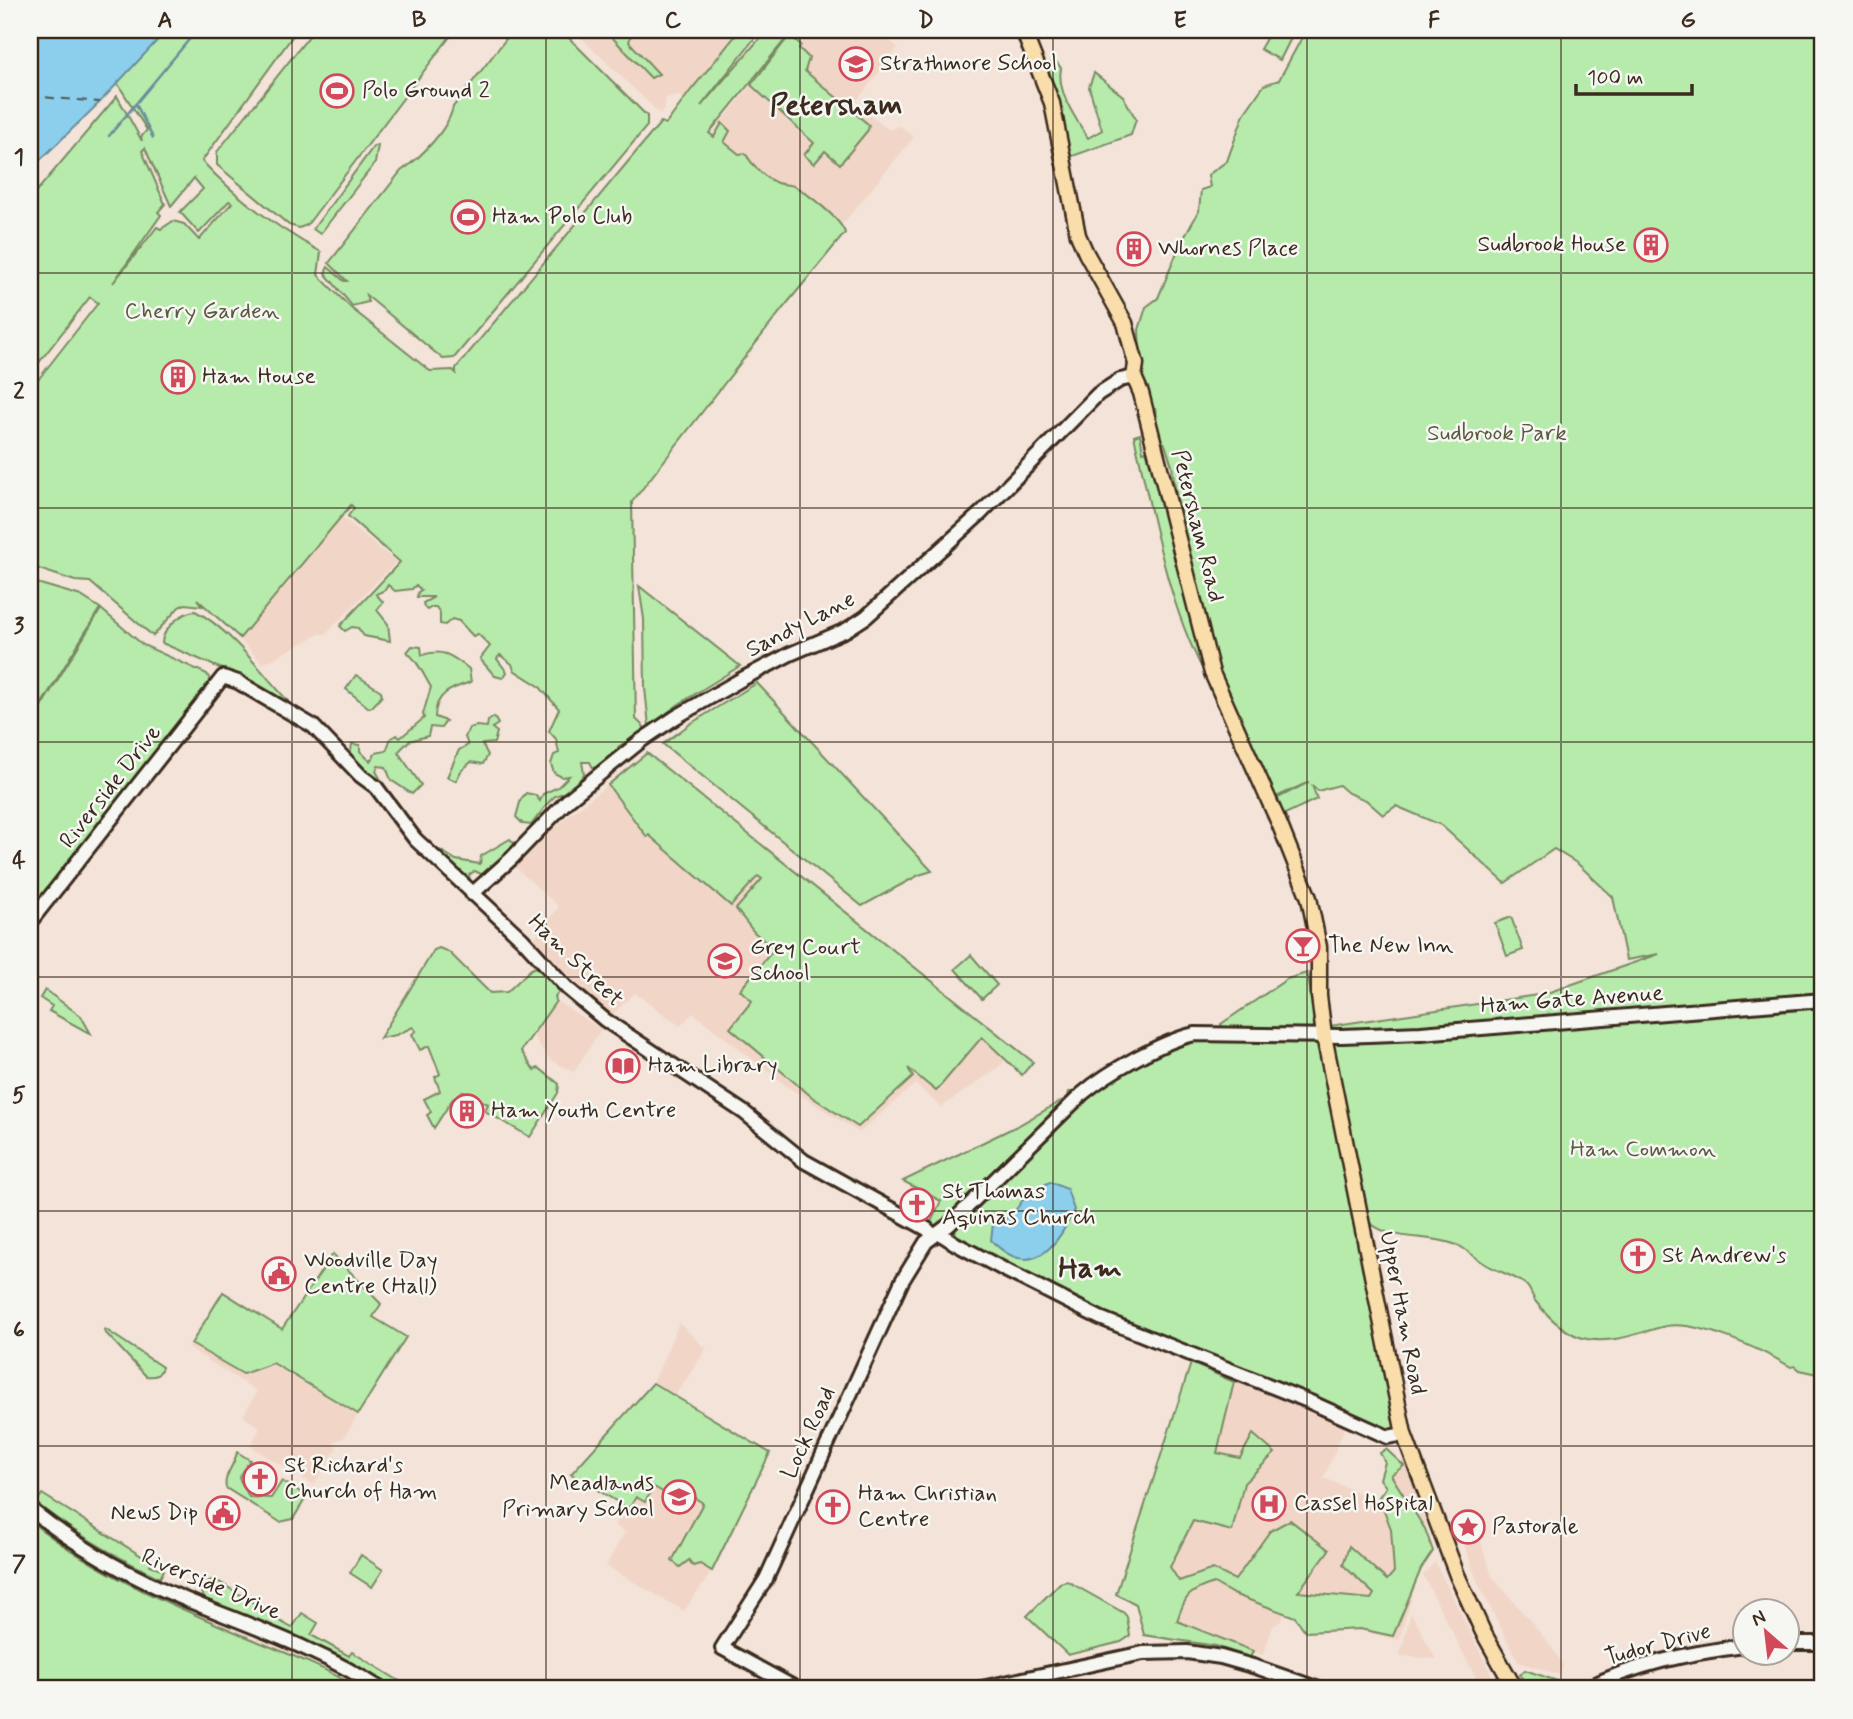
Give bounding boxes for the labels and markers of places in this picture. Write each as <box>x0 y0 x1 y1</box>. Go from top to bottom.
school or university icon: Strathmore School <box>837 45 875 83</box>
place label: Strathmore School <box>880 49 1057 79</box>
sports icon: Polo Ground 2 <box>318 72 356 110</box>
place label: Polo Ground 2 <box>362 76 490 106</box>
sports icon: Ham Polo Club <box>449 198 487 236</box>
place label: Ham Polo Club <box>492 202 632 232</box>
building icon: Sudbrook House <box>1632 226 1670 264</box>
building icon: Whornes Place <box>1115 230 1153 268</box>
place label: Sudbrook House <box>1477 230 1626 260</box>
place label: Whornes Place <box>1158 234 1298 264</box>
building icon: Ham House <box>159 358 197 396</box>
place label: Ham House <box>202 362 316 392</box>
bar icon: The New Inn <box>1284 927 1322 965</box>
place label: The New Inn <box>1328 931 1454 961</box>
place label: Grey Court School <box>750 933 861 989</box>
school or university icon: Grey Court School <box>706 942 744 980</box>
library icon: Ham Library <box>604 1047 642 1085</box>
place label: Ham Library <box>648 1051 778 1081</box>
building icon: Ham Youth Centre <box>448 1092 486 1130</box>
place label: Ham Youth Centre <box>491 1096 676 1126</box>
place label: St Thomas Aquinas Church <box>942 1177 1096 1233</box>
church icon: St Thomas Aquinas Church <box>898 1186 936 1224</box>
church icon: St Andrew's <box>1619 1237 1657 1275</box>
place label: St Andrew's <box>1662 1241 1786 1271</box>
place label: Woodville Day Centre (Hall) <box>304 1246 438 1302</box>
public building icon: Woodville Day Centre (Hall) <box>260 1255 298 1293</box>
place label: St Richard's Church of Ham <box>284 1451 438 1507</box>
church icon: St Richard's Church of Ham <box>241 1460 279 1498</box>
place label: Meadlands Primary School <box>502 1469 654 1525</box>
school or university icon: Meadlands Primary School <box>660 1478 698 1516</box>
place label: Ham Christian Centre <box>858 1479 997 1535</box>
hospital icon: Cassel Hospital <box>1250 1485 1288 1523</box>
church icon: Ham Christian Centre <box>814 1488 852 1526</box>
place label: Cassel Hospital <box>1294 1489 1433 1519</box>
public building icon: News Dip <box>204 1494 242 1532</box>
place label: News Dip <box>111 1498 198 1528</box>
place icon: Pastorale <box>1449 1508 1487 1546</box>
place label: Pastorale <box>1492 1512 1579 1542</box>

